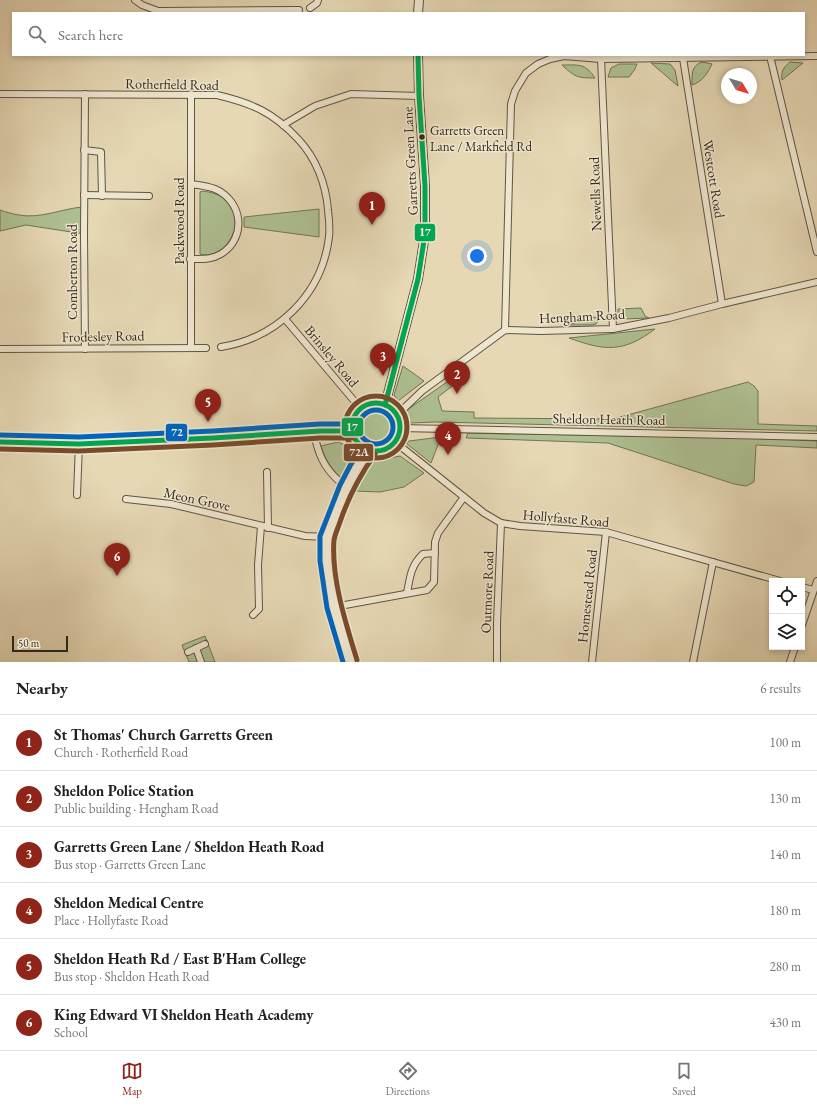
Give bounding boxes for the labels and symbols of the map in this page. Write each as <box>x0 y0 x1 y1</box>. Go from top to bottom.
north arrow <box>721 68 757 104</box>
street label: Rotherfield Road <box>125 74 220 94</box>
street label: Garretts Green Lane <box>398 105 422 216</box>
place label: Garretts Green Lane / Markfield Rd <box>430 122 533 155</box>
marker: Garretts Green Lane / Markfield Rd <box>417 132 427 142</box>
street label: Westcott Road <box>699 139 729 220</box>
street label: Newells Road <box>585 155 605 232</box>
street label: Packwood Road <box>170 177 188 265</box>
pin: 1 <box>359 192 385 225</box>
street label: Comberton Road <box>63 223 81 320</box>
line badge: 17 <box>414 223 436 242</box>
text: 17 <box>419 225 431 239</box>
your location <box>467 246 487 266</box>
street label: Hengham Road <box>539 305 626 327</box>
street label: Brinsley Road <box>301 321 364 391</box>
street label: Frodesley Road <box>61 326 146 346</box>
pin: 3 <box>370 343 396 376</box>
pin: 2 <box>444 361 470 394</box>
pin: 5 <box>195 389 221 422</box>
street label: Sheldon Heath Road <box>552 409 666 429</box>
line badge: 17 <box>341 417 364 437</box>
text: 17 <box>346 420 358 434</box>
pin: 4 <box>435 422 461 455</box>
line badge: 72 <box>165 423 188 442</box>
text: 72 <box>171 425 183 439</box>
line badge: 72A <box>343 443 374 462</box>
text: 72A <box>349 445 369 459</box>
street label: Meon Grove <box>162 483 232 515</box>
street label: Hollyfaste Road <box>522 505 611 531</box>
pin: 6 <box>104 543 130 576</box>
street label: Homestead Road <box>573 548 601 644</box>
street label: Outmore Road <box>477 550 497 634</box>
scale bar <box>12 634 68 653</box>

